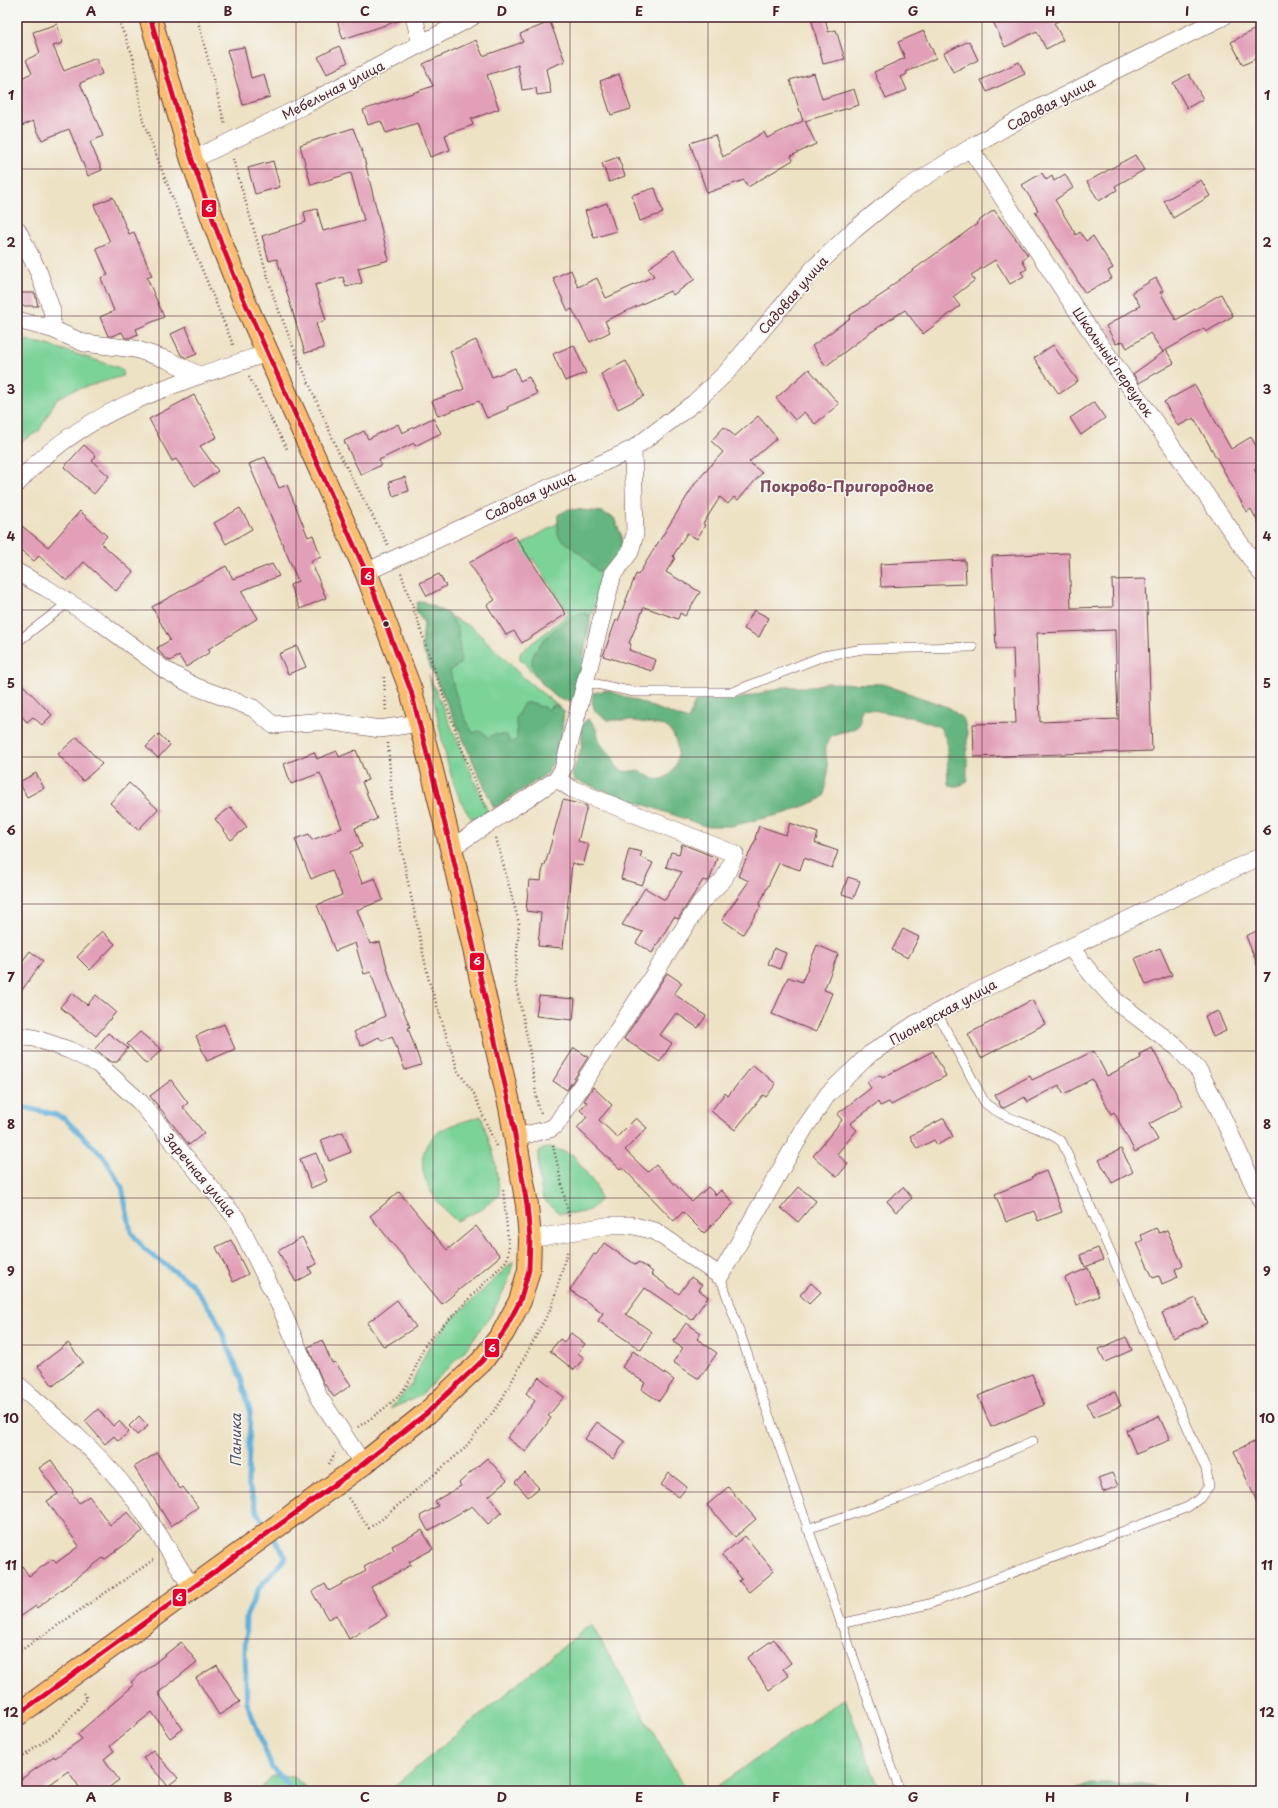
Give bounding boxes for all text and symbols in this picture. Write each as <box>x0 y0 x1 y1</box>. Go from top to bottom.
text: A <box>86 1 96 20</box>
text: B <box>224 1 233 20</box>
text: C <box>360 1 370 20</box>
text: D <box>497 1 507 20</box>
text: E <box>635 1 643 20</box>
text: F <box>772 1 780 20</box>
text: G <box>908 1 918 20</box>
text: H <box>1045 1 1055 20</box>
text: I <box>1185 1 1189 20</box>
street label: Мебельная улица <box>278 55 388 124</box>
street label: Садовая улица <box>1003 72 1099 135</box>
text: 1 <box>8 85 14 104</box>
text: 1 <box>1264 85 1270 104</box>
line badge: 6 <box>201 199 217 218</box>
text: 6 <box>205 199 213 216</box>
text: 2 <box>6 232 16 251</box>
text: 2 <box>1262 232 1272 251</box>
street label: Садовая улица <box>753 251 832 338</box>
street label: Школьный переулок <box>1068 303 1159 420</box>
text: 3 <box>7 379 16 398</box>
text: 3 <box>1263 379 1272 398</box>
street label: Садовая улица <box>481 466 579 525</box>
district label: Покрово-Пригородное <box>760 474 935 497</box>
text: 4 <box>7 526 16 545</box>
text: 4 <box>1263 526 1272 545</box>
line badge: 6 <box>360 567 375 586</box>
text: 6 <box>364 567 372 584</box>
unlabelled marker <box>381 619 391 629</box>
text: 5 <box>7 673 15 692</box>
text: 5 <box>1263 673 1271 692</box>
text: 6 <box>6 820 16 839</box>
text: 6 <box>1262 820 1272 839</box>
line badge: 6 <box>469 952 485 971</box>
text: 6 <box>473 952 481 969</box>
text: 7 <box>7 967 15 986</box>
text: 7 <box>1263 967 1271 986</box>
street label: Пионерская улица <box>886 974 1000 1049</box>
text: 8 <box>7 1114 15 1133</box>
text: 8 <box>1263 1114 1271 1133</box>
street label: Заречная улица <box>160 1129 241 1221</box>
text: 9 <box>7 1261 15 1280</box>
text: 9 <box>1263 1261 1271 1280</box>
line badge: 6 <box>484 1338 500 1358</box>
text: 6 <box>488 1339 496 1356</box>
text: 10 <box>3 1408 19 1427</box>
text: 10 <box>1259 1408 1275 1427</box>
water label: Паника <box>225 1412 246 1467</box>
text: 11 <box>5 1555 17 1574</box>
text: 11 <box>1261 1555 1273 1574</box>
line badge: 6 <box>172 1588 187 1607</box>
text: 6 <box>175 1588 183 1605</box>
text: 12 <box>3 1702 19 1721</box>
text: 12 <box>1259 1702 1275 1721</box>
text: A <box>86 1787 96 1806</box>
text: B <box>224 1787 233 1806</box>
text: C <box>360 1787 370 1806</box>
text: D <box>497 1787 507 1806</box>
text: E <box>635 1787 643 1806</box>
text: F <box>772 1787 780 1806</box>
text: G <box>908 1787 918 1806</box>
text: H <box>1045 1787 1055 1806</box>
text: I <box>1185 1787 1189 1806</box>

